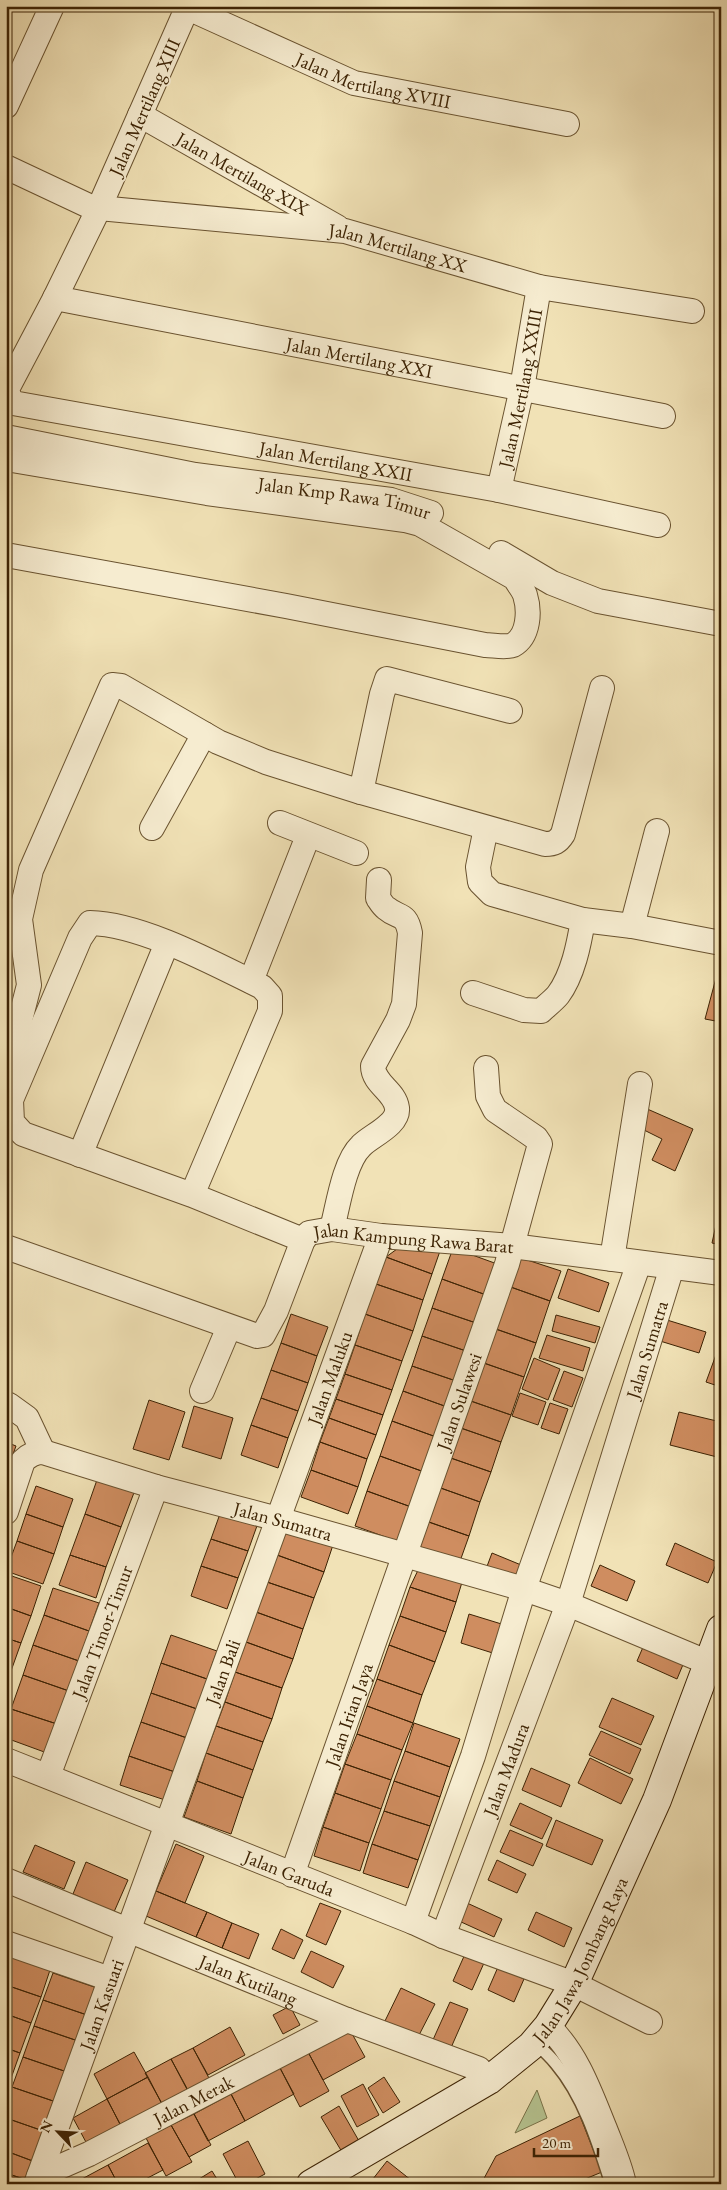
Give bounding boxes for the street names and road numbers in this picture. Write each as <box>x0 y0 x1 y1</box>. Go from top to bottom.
street label: Jalan Mertilang XIII <box>102 34 186 182</box>
street label: Jalan Mertilang XVIII <box>290 45 453 114</box>
street label: Jalan Mertilang XIX <box>170 125 314 222</box>
street label: Jalan Mertilang XX <box>326 217 470 279</box>
street label: Jalan Mertilang XXIII <box>492 306 548 472</box>
street label: Jalan Mertilang XXI <box>282 331 435 384</box>
street label: Jalan Mertilang XXII <box>255 435 415 487</box>
street label: Jalan Kmp Rawa Timur <box>255 471 434 525</box>
street label: Jalan Kampung Rawa Barat <box>310 1217 514 1259</box>
street label: Jalan Sumatra <box>620 1297 674 1404</box>
street label: Jalan Maluku <box>301 1328 358 1430</box>
street label: Jalan Sulawesi <box>430 1349 488 1456</box>
street label: Jalan Sumatra <box>229 1495 335 1547</box>
street label: Jalan Timor-Timur <box>65 1561 139 1704</box>
street label: Jalan Bali <box>199 1635 246 1710</box>
street label: Jalan Irian Jaya <box>318 1659 379 1772</box>
street label: Jalan Madura <box>477 1719 535 1822</box>
street label: Jalan Garuda <box>239 1843 338 1903</box>
street label: Jalan Jawa Jombang Raya <box>526 1873 634 2050</box>
street label: Jalan Kutilang <box>193 1948 302 2012</box>
street label: Jalan Kasuari <box>73 1955 130 2056</box>
street label: Jalan Merak <box>147 2069 239 2132</box>

